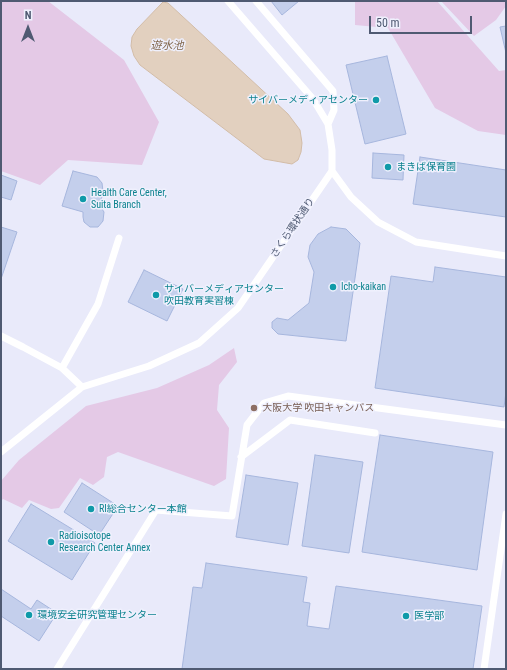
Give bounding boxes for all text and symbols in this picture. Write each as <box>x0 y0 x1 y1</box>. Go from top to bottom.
north arrow <box>8 8 48 48</box>
scale bar <box>371 8 474 34</box>
text: N <box>25 9 31 22</box>
text: 50 m <box>376 16 400 30</box>
water label: 遊水池 <box>151 39 183 53</box>
place label: サイバーメディアセンター <box>248 94 368 106</box>
marker: サイバーメディアセンター <box>371 95 381 105</box>
place label: まきば保育園 <box>396 161 456 173</box>
marker: まきば保育園 <box>383 162 393 172</box>
place label: Health Care Center, Suita Branch <box>91 187 167 210</box>
marker: Health Care Center, Suita Branch <box>78 194 88 204</box>
street label: さくら環状通り <box>268 196 318 260</box>
place label: Icho-kaikan <box>341 281 386 293</box>
marker: Icho-kaikan <box>328 282 338 292</box>
place label: サイバーメディアセンター 吹田教育実習棟 <box>164 283 284 306</box>
marker: サイバーメディアセンター 吹田教育実習棟 <box>151 290 161 300</box>
place label: 大阪大学 吹田キャンパス <box>262 402 374 414</box>
marker: 大阪大学 吹田キャンパス <box>249 403 259 413</box>
place label: RI総合センター本館 <box>99 503 187 515</box>
marker: RI総合センター本館 <box>86 504 96 514</box>
place label: Radioisotope Research Center Annex <box>59 530 150 554</box>
marker: Radioisotope Research Center Annex <box>46 537 56 547</box>
place label: 環境安全研究管理センター <box>37 609 157 621</box>
marker: 環境安全研究管理センター <box>24 610 34 620</box>
place label: 医学部 <box>414 610 444 622</box>
marker: 医学部 <box>401 611 411 621</box>

